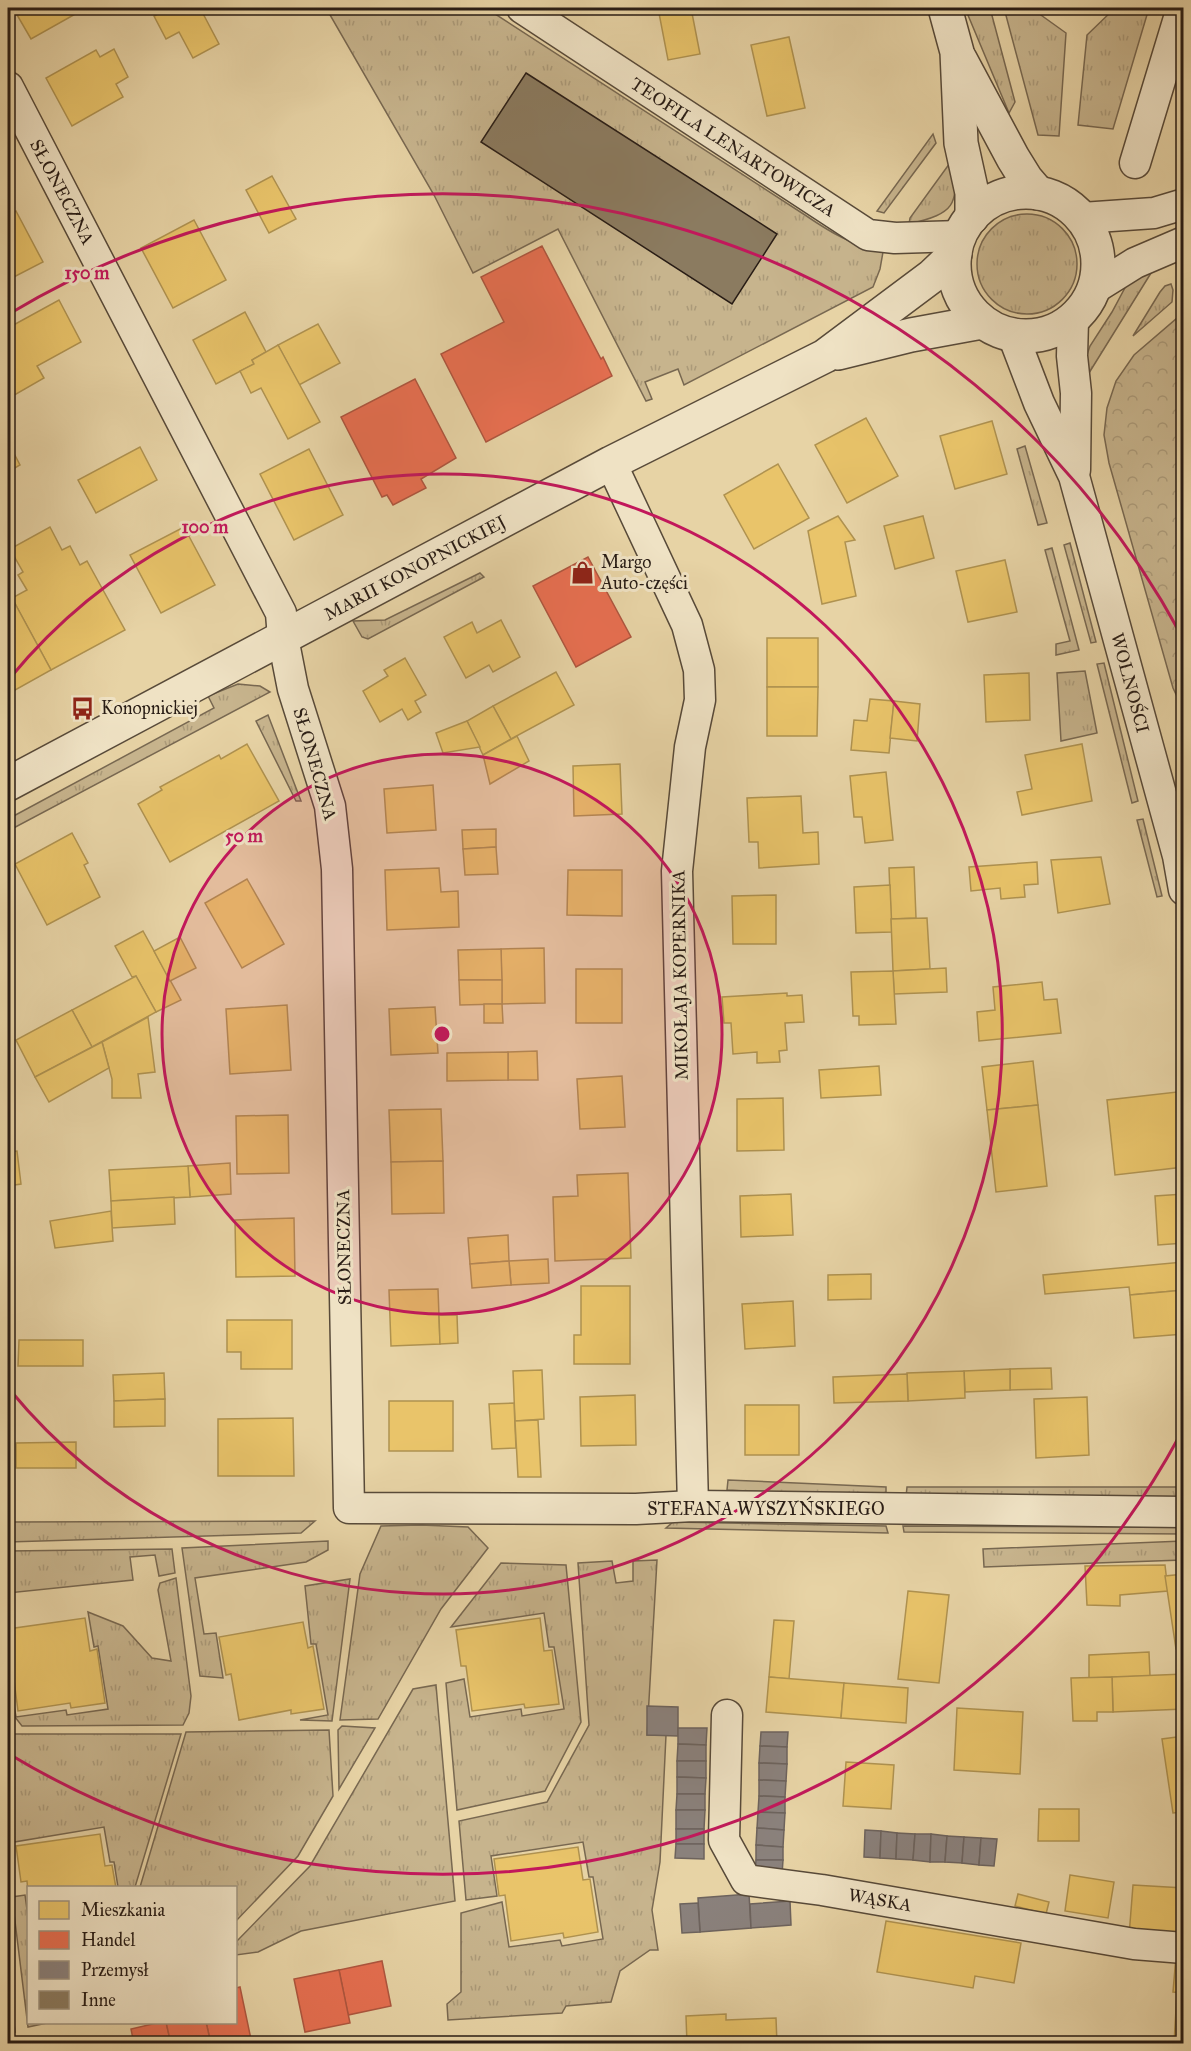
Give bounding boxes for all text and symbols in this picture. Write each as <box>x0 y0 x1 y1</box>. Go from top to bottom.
street label: TEOFILA LENARTOWICZA <box>626 72 840 222</box>
street label: SŁONECZNA <box>25 136 99 248</box>
text: 150 m <box>65 262 110 284</box>
street label: MARII KONOPNICKIEJ <box>320 510 511 626</box>
text: 100 m <box>182 516 229 538</box>
place label: Margo Auto-części <box>600 551 688 594</box>
shop icon: Margo Auto-części <box>570 559 596 585</box>
street label: WOLNOŚCI <box>1106 630 1156 736</box>
bus stop icon: Konopnickiej <box>70 695 96 721</box>
place label: Konopnickiej <box>101 697 198 719</box>
street label: SŁONECZNA <box>288 705 342 823</box>
text: 50 m <box>225 825 264 847</box>
street label: MIKOŁAJA KOPERNIKA <box>667 870 694 1080</box>
centre of rings <box>432 1024 452 1044</box>
street label: SŁONECZNA <box>332 1189 356 1305</box>
street label: STEFANA WYSZYŃSKIEGO <box>647 1496 885 1520</box>
street label: WĄSKA <box>847 1884 913 1916</box>
legend <box>27 1886 237 2024</box>
text: Mieszkania <box>81 1899 165 1921</box>
text: Handel <box>81 1929 135 1951</box>
text: Przemysł <box>81 1959 149 1981</box>
text: Inne <box>81 1989 116 2011</box>

